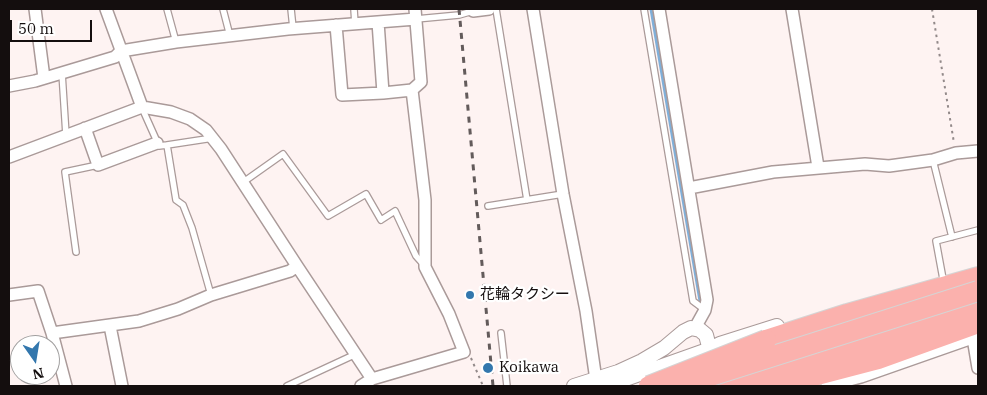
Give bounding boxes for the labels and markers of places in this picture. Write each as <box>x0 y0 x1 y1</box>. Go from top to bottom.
place label: 花輪タクシー <box>480 286 570 304</box>
marker: 花輪タクシー <box>464 289 476 301</box>
place label: Koikawa <box>499 359 559 377</box>
marker: Koikawa <box>481 361 495 375</box>

